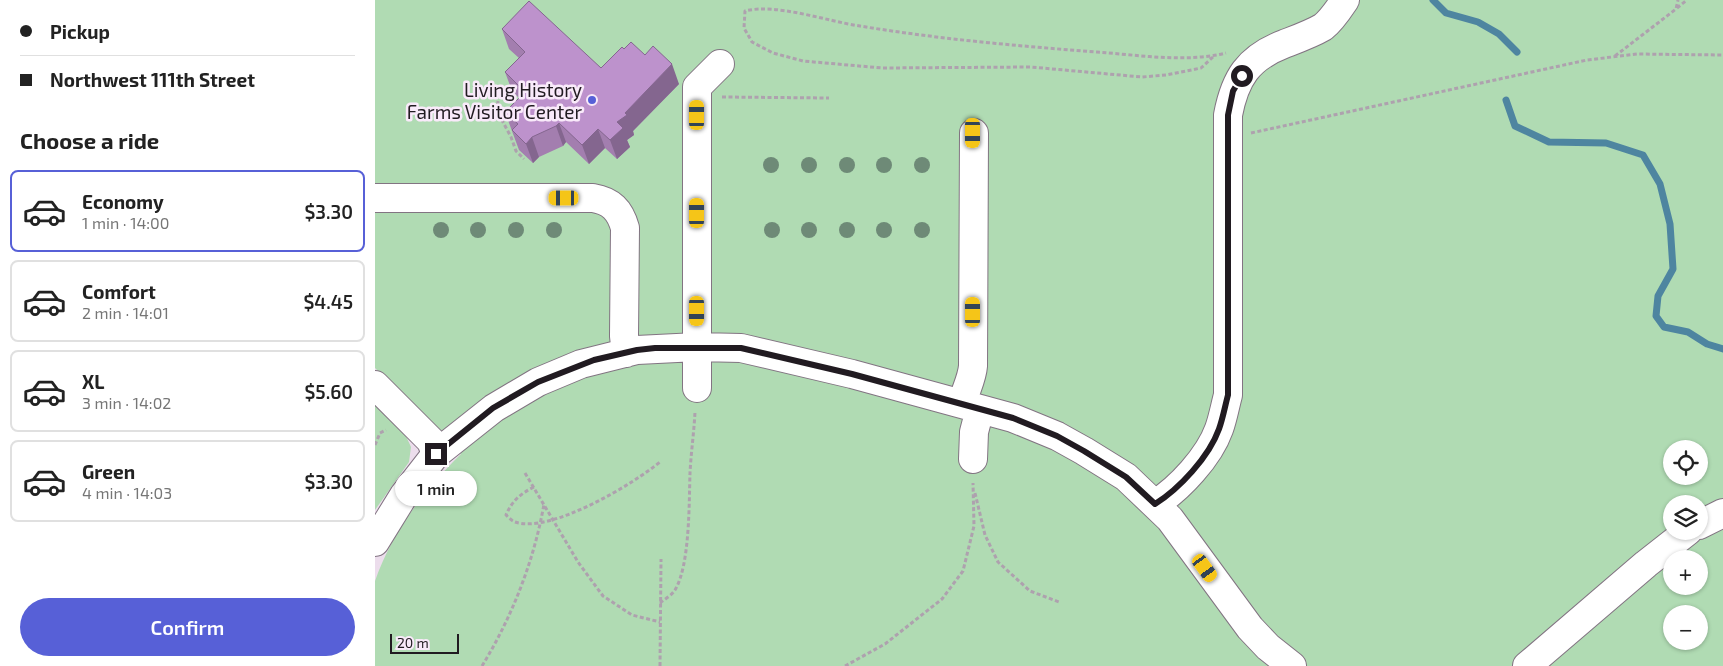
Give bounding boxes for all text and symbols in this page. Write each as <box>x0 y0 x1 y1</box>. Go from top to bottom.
text: Pickup <box>50 20 110 43</box>
route start <box>1231 65 1253 87</box>
text: Northwest 111th Street <box>50 68 255 91</box>
place label: Living History Farms Visitor Center <box>407 78 582 123</box>
marker: Living History Farms Visitor Center <box>586 94 598 106</box>
car <box>689 100 704 130</box>
car <box>965 118 980 148</box>
text: Choose a ride <box>20 127 159 153</box>
icon: car <box>22 189 67 234</box>
text: Economy <box>82 190 164 213</box>
car <box>549 191 579 206</box>
car <box>689 198 704 228</box>
text: $3.30 <box>304 200 353 223</box>
text: 1 min · 14:00 <box>82 213 169 232</box>
icon: car <box>22 279 67 324</box>
text: Comfort <box>82 280 156 303</box>
text: $4.45 <box>303 290 353 313</box>
car <box>689 296 704 326</box>
car <box>965 297 980 327</box>
text: 2 min · 14:01 <box>82 303 169 322</box>
icon: car <box>22 369 67 414</box>
text: XL <box>82 370 104 393</box>
text: $5.60 <box>304 380 353 403</box>
text: 3 min · 14:02 <box>82 393 171 412</box>
map controls <box>1663 440 1708 650</box>
button: locate <box>1663 440 1708 485</box>
route end <box>425 443 447 465</box>
icon: car <box>22 459 67 504</box>
text: Green <box>82 460 135 483</box>
text: $3.30 <box>304 470 353 493</box>
callout: 1 min <box>395 472 477 506</box>
text: 1 min <box>417 479 455 498</box>
text: 4 min · 14:03 <box>82 483 172 502</box>
button: layers <box>1663 495 1708 540</box>
button: + <box>1663 550 1708 595</box>
car <box>1190 551 1219 585</box>
button: Confirm <box>20 598 355 656</box>
button: − <box>1663 605 1708 650</box>
scale bar <box>390 631 459 654</box>
text: 20 m <box>397 634 429 651</box>

